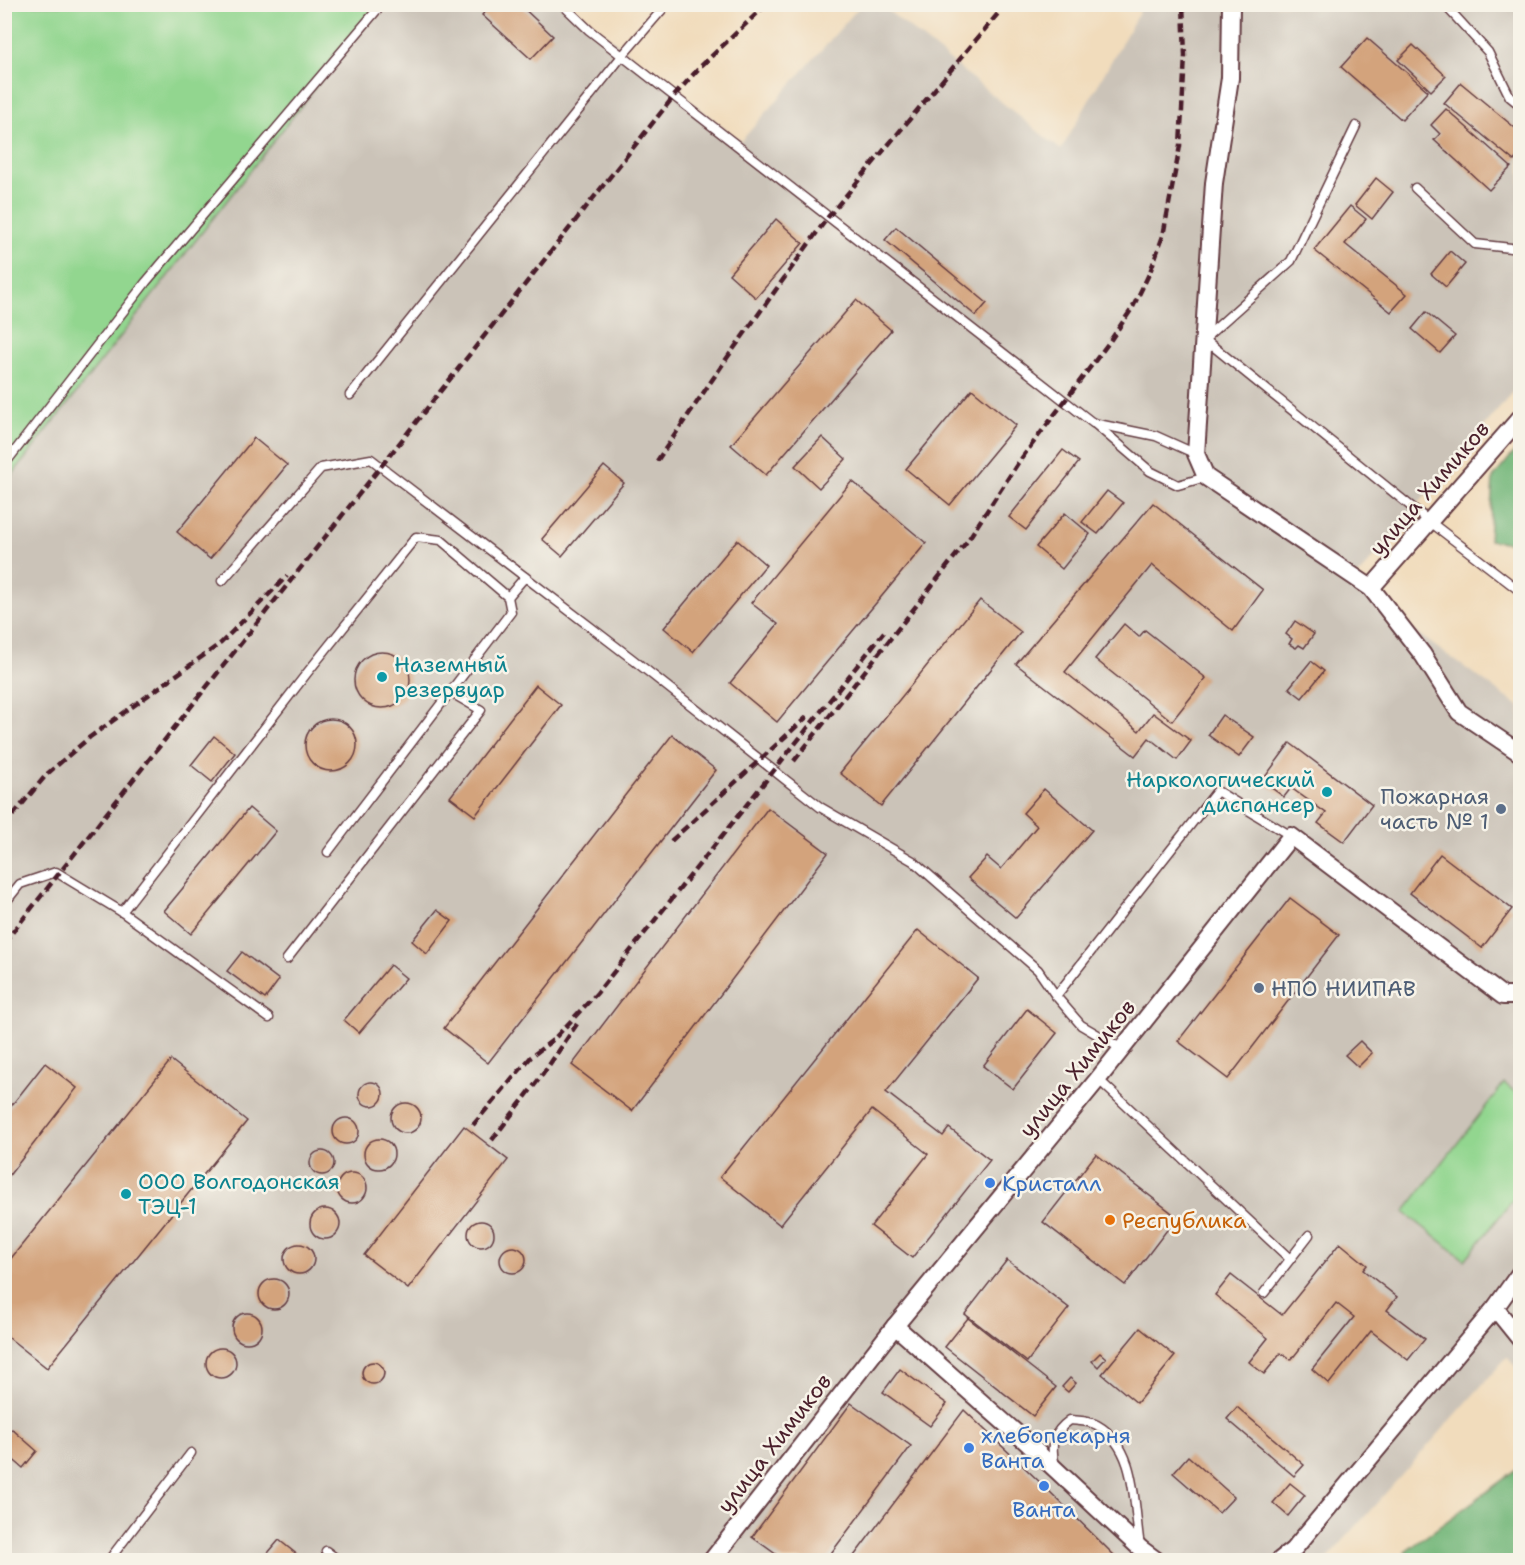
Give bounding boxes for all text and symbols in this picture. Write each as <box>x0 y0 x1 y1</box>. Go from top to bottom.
street label: улица Химиков <box>1363 415 1496 562</box>
place label: Наземный резервуар <box>394 650 508 704</box>
marker: Наземный резервуар <box>375 670 389 684</box>
place label: Наркологический диспансер <box>1126 765 1315 819</box>
place label: Пожарная часть № 1 <box>1380 782 1489 836</box>
marker: Наркологический диспансер <box>1320 785 1334 799</box>
marker: Пожарная часть № 1 <box>1494 802 1508 816</box>
place label: НПО НИИПАВ <box>1271 974 1416 1003</box>
marker: НПО НИИПАВ <box>1252 981 1266 995</box>
street label: улица Химиков <box>1013 993 1142 1143</box>
place label: ООО Волгодонская ТЭЦ-1 <box>138 1167 340 1221</box>
place label: Кристалл <box>1002 1169 1102 1198</box>
marker: Кристалл <box>983 1176 997 1190</box>
marker: ООО Волгодонская ТЭЦ-1 <box>119 1187 133 1201</box>
place label: Республика <box>1122 1206 1247 1235</box>
marker: Республика <box>1103 1213 1117 1227</box>
street label: улица Химиков <box>711 1368 838 1519</box>
place label: хлебопекарня Ванта <box>981 1421 1131 1475</box>
marker: хлебопекарня Ванта <box>962 1441 976 1455</box>
marker: Ванта <box>1037 1479 1051 1493</box>
place label: Ванта <box>1012 1495 1076 1524</box>

